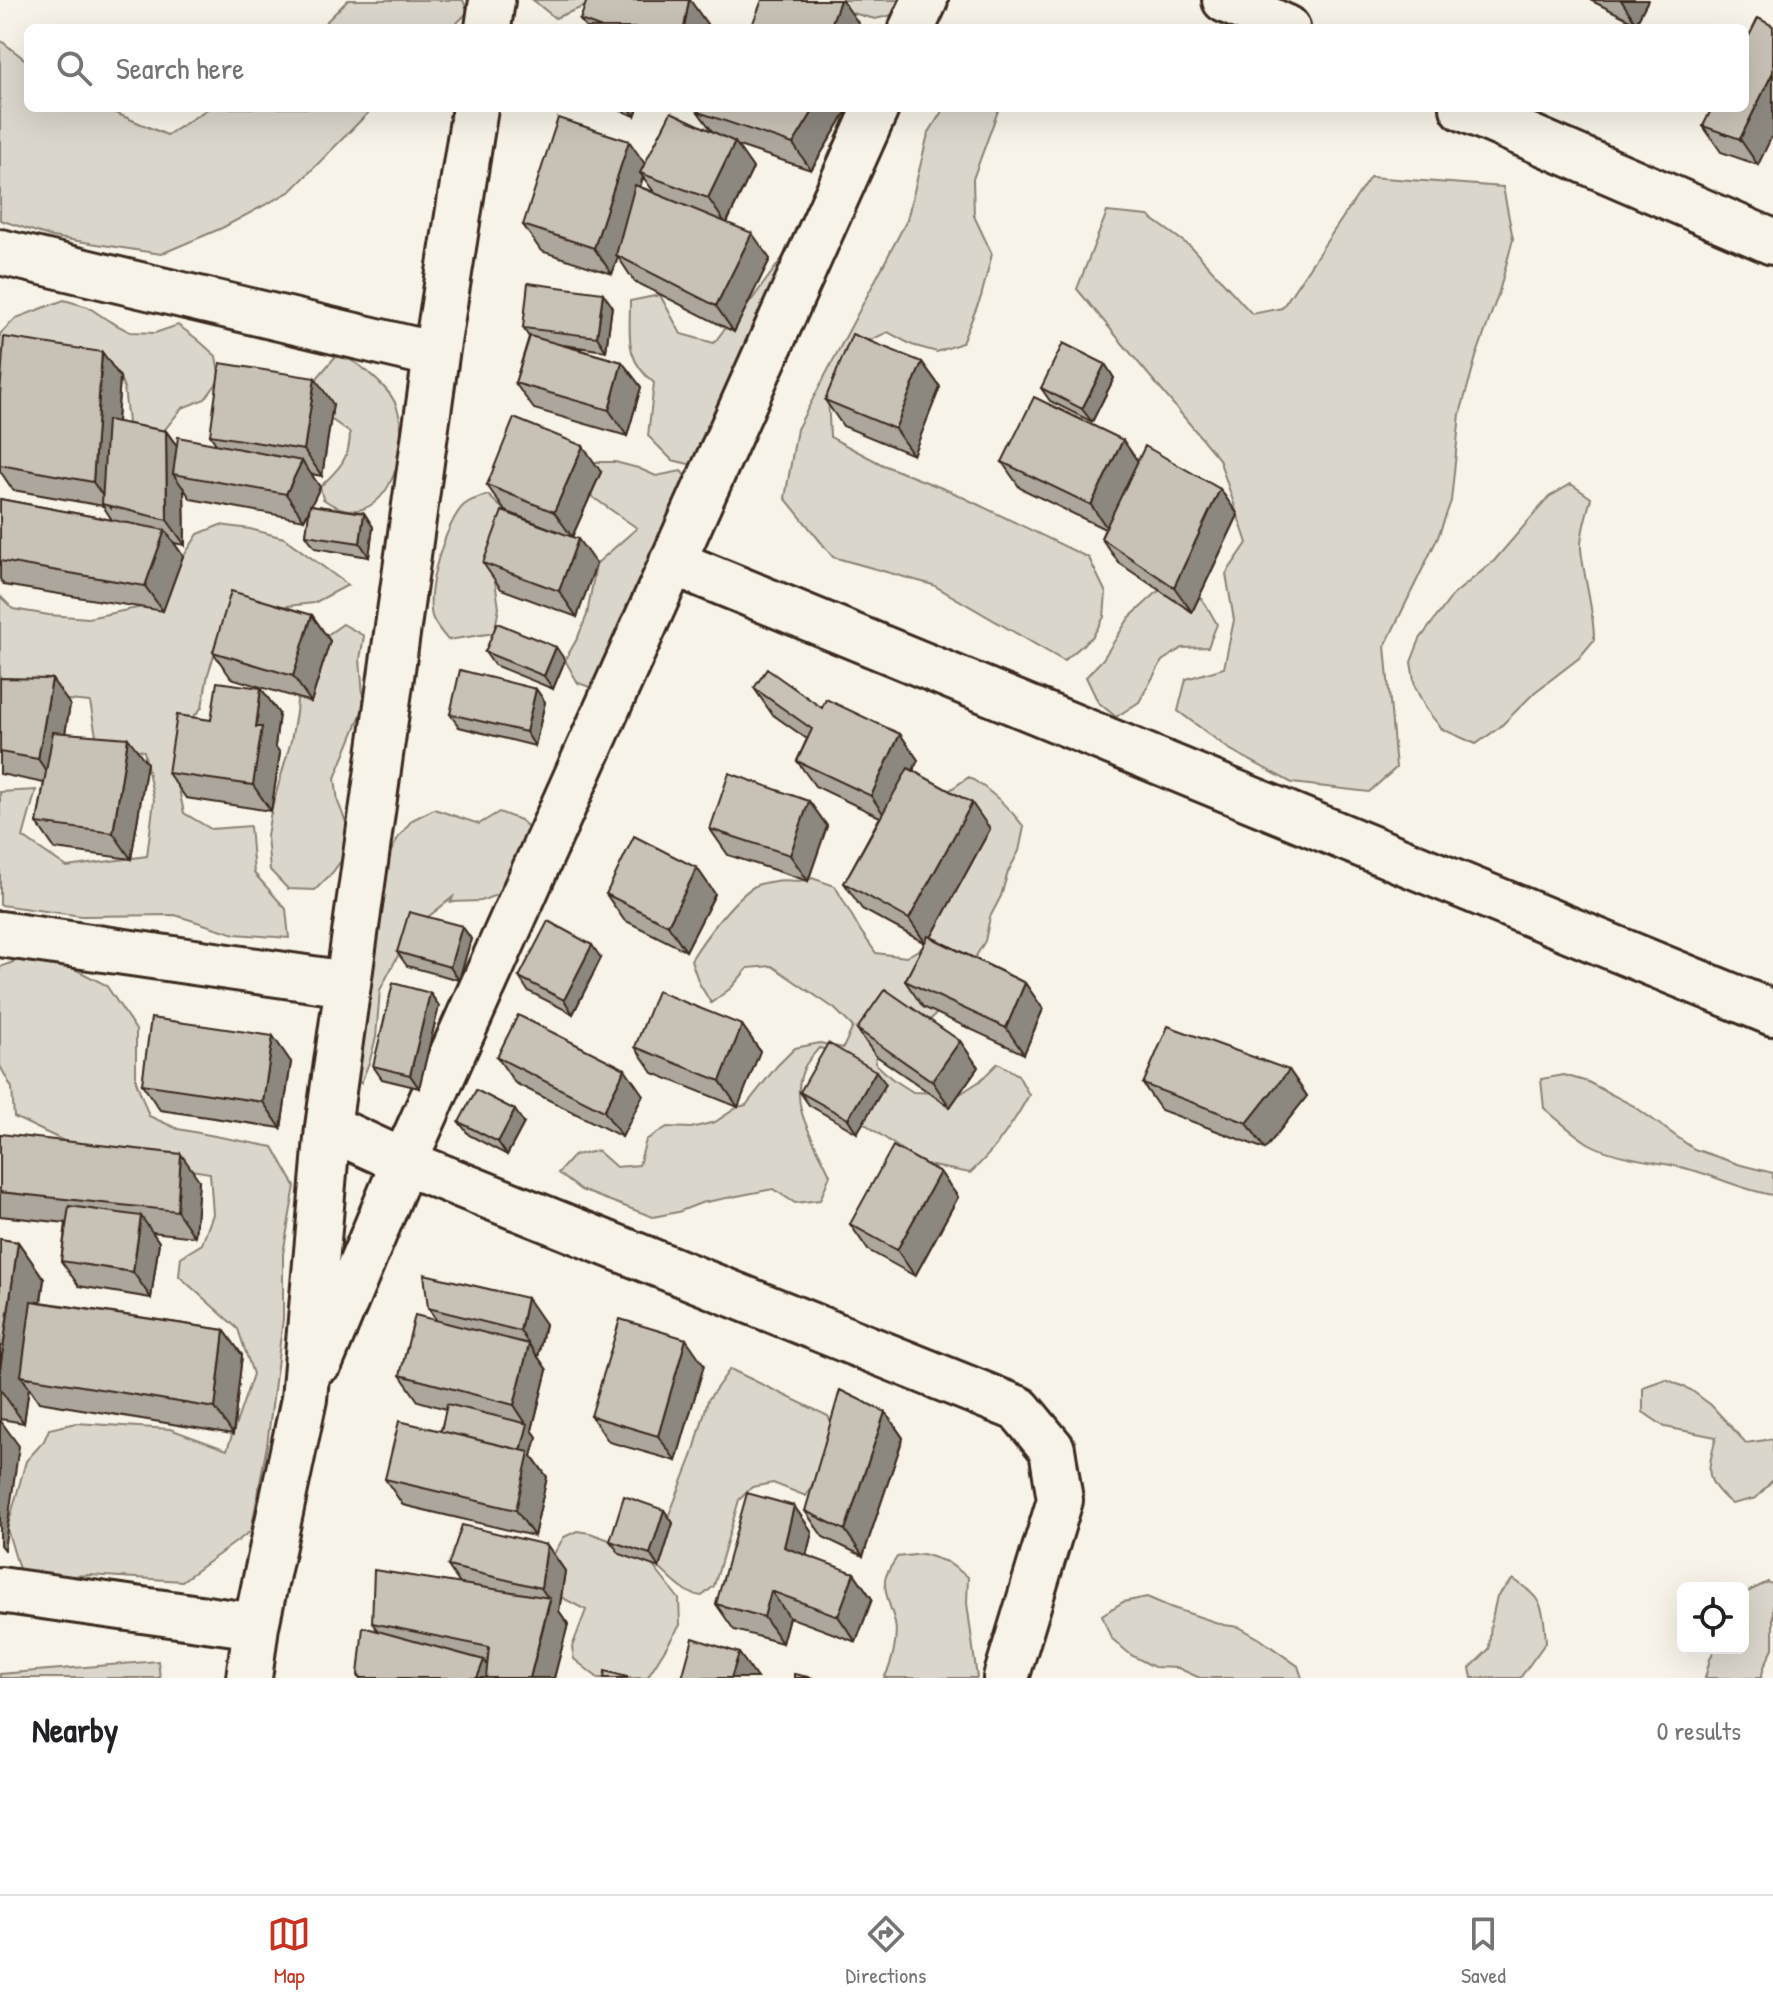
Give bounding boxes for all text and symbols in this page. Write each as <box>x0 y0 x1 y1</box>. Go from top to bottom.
search box <box>24 24 1749 112</box>
icon: search <box>52 46 96 90</box>
text: Search here <box>116 48 244 88</box>
map controls <box>1677 1582 1749 1654</box>
button: locate <box>1677 1582 1749 1654</box>
text: Nearby <box>32 1707 118 1753</box>
text: 0 results <box>1657 1713 1741 1748</box>
tab: Map <box>267 1912 311 1990</box>
tab: Directions <box>846 1912 927 1990</box>
tab: Saved <box>1461 1912 1506 1990</box>

